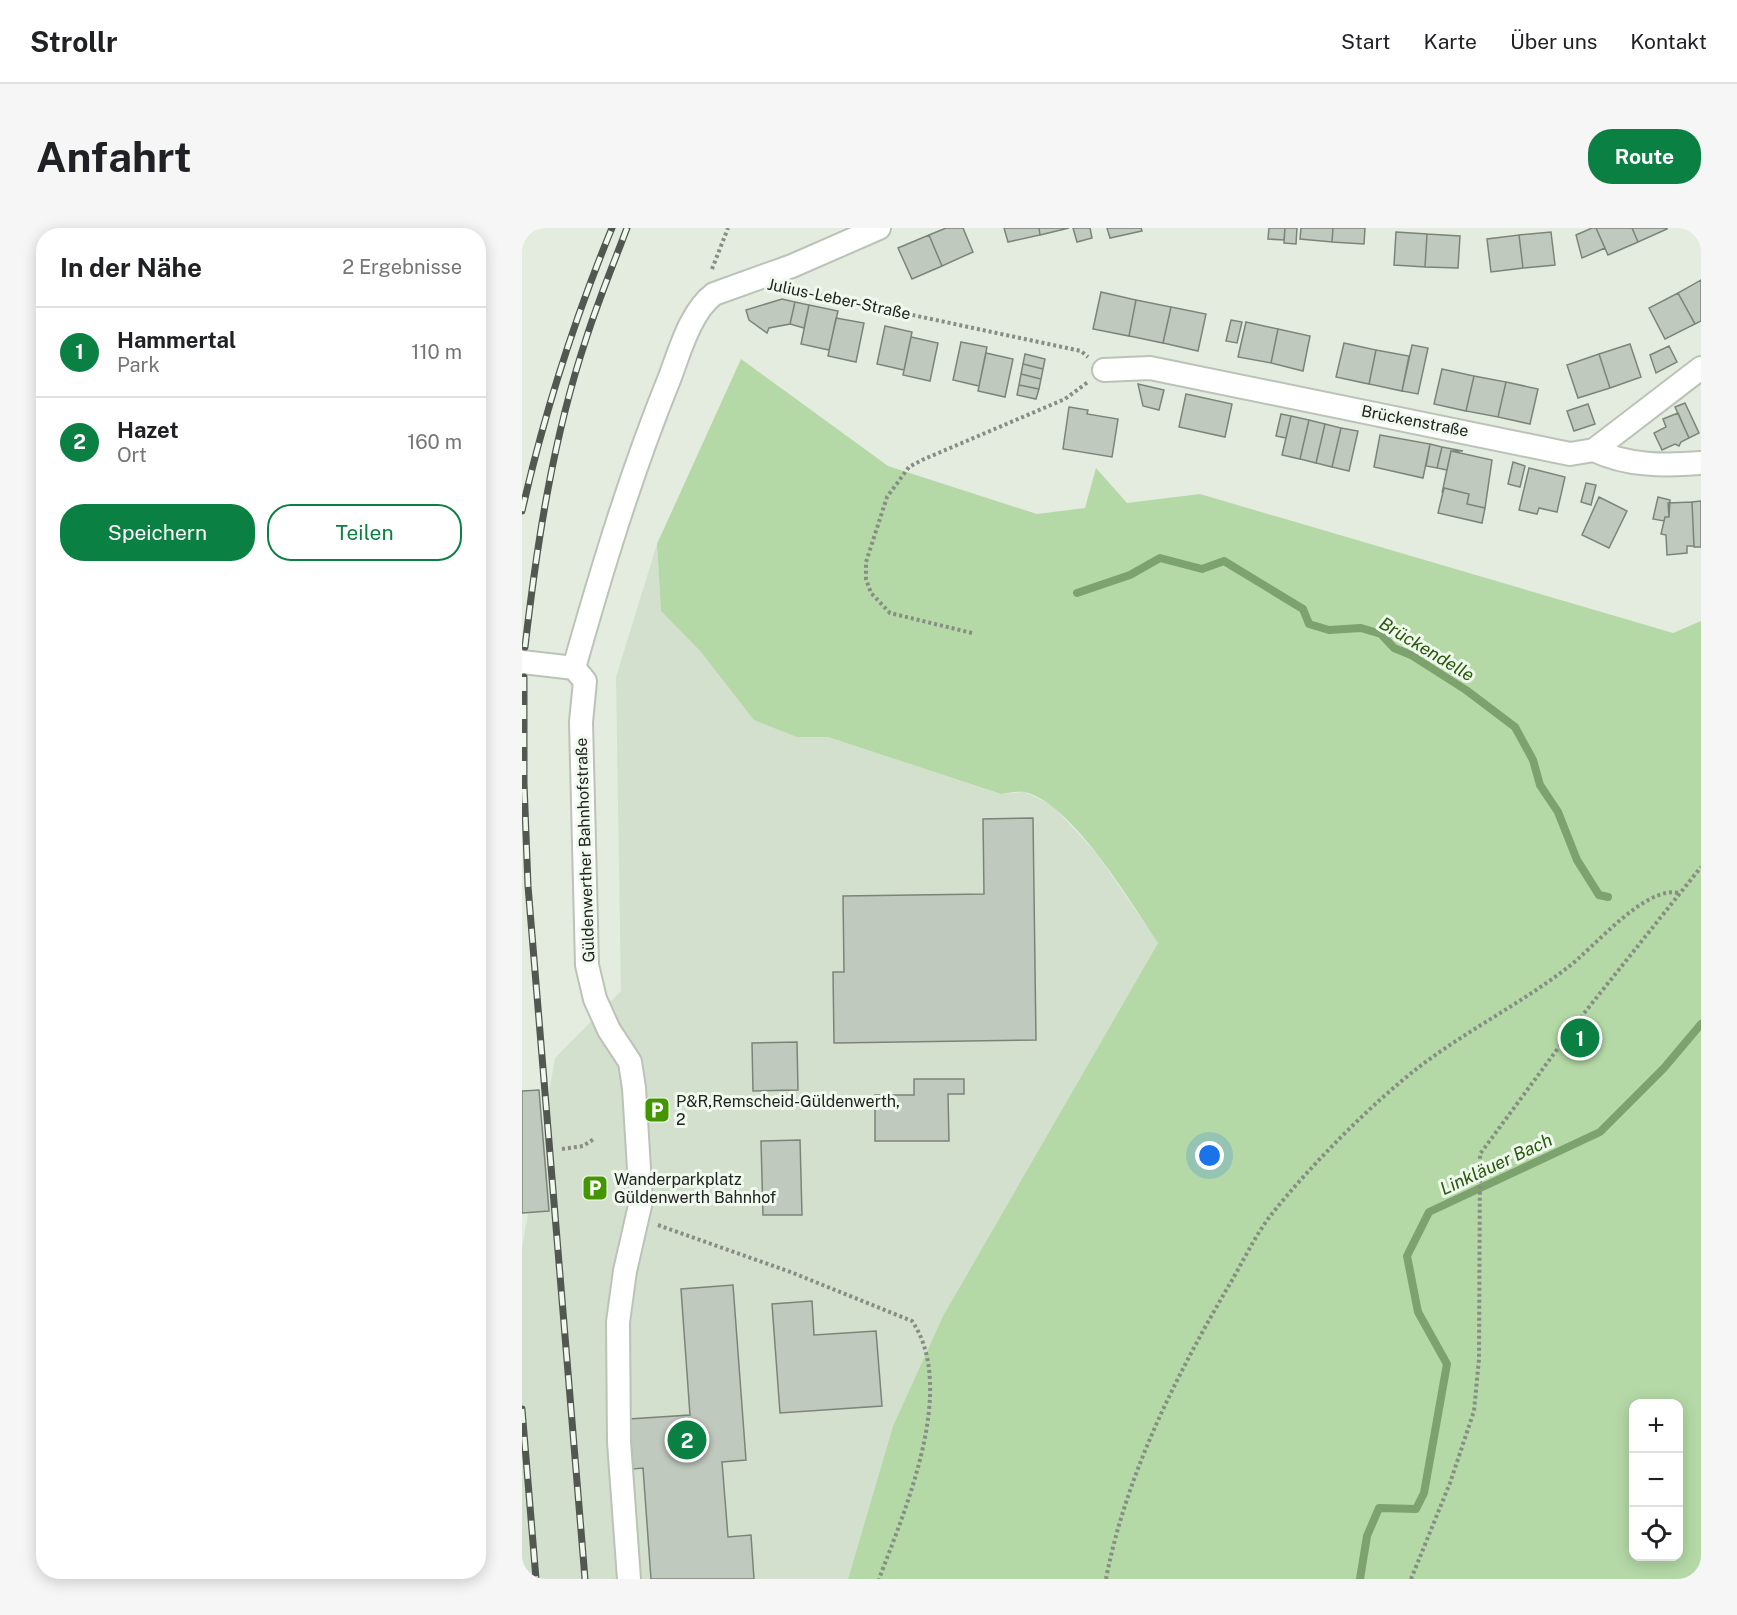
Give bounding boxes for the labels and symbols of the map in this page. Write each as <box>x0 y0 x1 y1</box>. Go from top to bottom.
street label: Julius-Leber-Straße <box>766 275 912 323</box>
street label: Brückenstraße <box>1360 401 1470 441</box>
water label: Brückendelle <box>1376 612 1478 686</box>
street label: Güldenwerther Bahnhofstraße <box>572 737 598 963</box>
pin: 1 <box>1560 1016 1600 1060</box>
place label: P&R,Remscheid-Güldenwerth, 2 <box>676 1092 900 1129</box>
parking icon: P&R,Remscheid-Güldenwerth, 2 <box>642 1095 672 1125</box>
water label: Linkläuer Bach <box>1437 1129 1555 1199</box>
your location <box>1195 1141 1224 1170</box>
place label: Wanderparkplatz Güldenwerth Bahnhof <box>614 1170 776 1207</box>
parking icon: Wanderparkplatz Güldenwerth Bahnhof <box>580 1173 610 1203</box>
pin: 2 <box>668 1418 706 1462</box>

